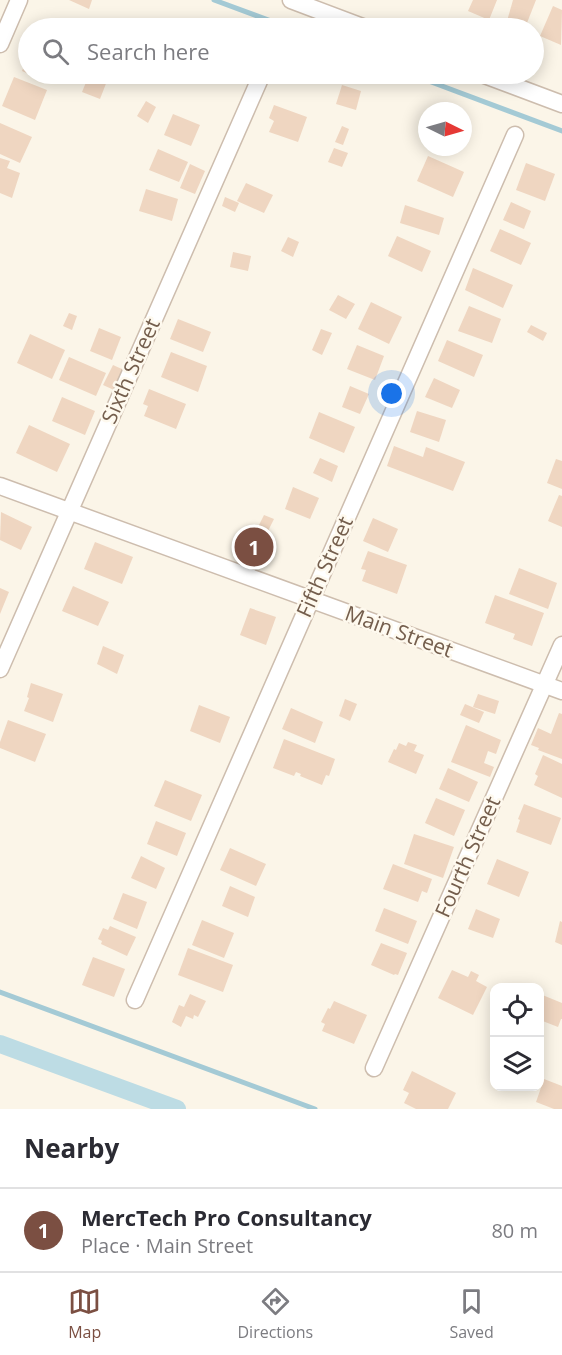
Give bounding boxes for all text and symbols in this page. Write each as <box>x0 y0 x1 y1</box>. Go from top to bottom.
search box <box>18 18 544 84</box>
icon: search <box>39 35 72 68</box>
text: Search here <box>87 36 210 66</box>
north arrow <box>418 102 472 156</box>
street label: Sixth Street <box>94 314 166 428</box>
your location <box>377 379 406 408</box>
street label: Fifth Street <box>289 512 359 621</box>
pin: 1 <box>234 524 274 570</box>
street label: Main Street <box>342 599 457 664</box>
street label: Fourth Street <box>428 792 506 921</box>
map controls <box>490 983 544 1091</box>
button: locate <box>490 983 544 1037</box>
button: layers <box>490 1037 544 1091</box>
text: Nearby <box>24 1130 119 1166</box>
text: MercTech Pro Consultancy <box>81 1202 372 1232</box>
text: 1 <box>38 1217 49 1244</box>
text: 80 m <box>491 1217 538 1244</box>
text: Place · Main Street <box>81 1232 253 1259</box>
tab: Map <box>68 1285 101 1343</box>
tab: Directions <box>238 1285 313 1343</box>
tab: Saved <box>449 1285 494 1343</box>

